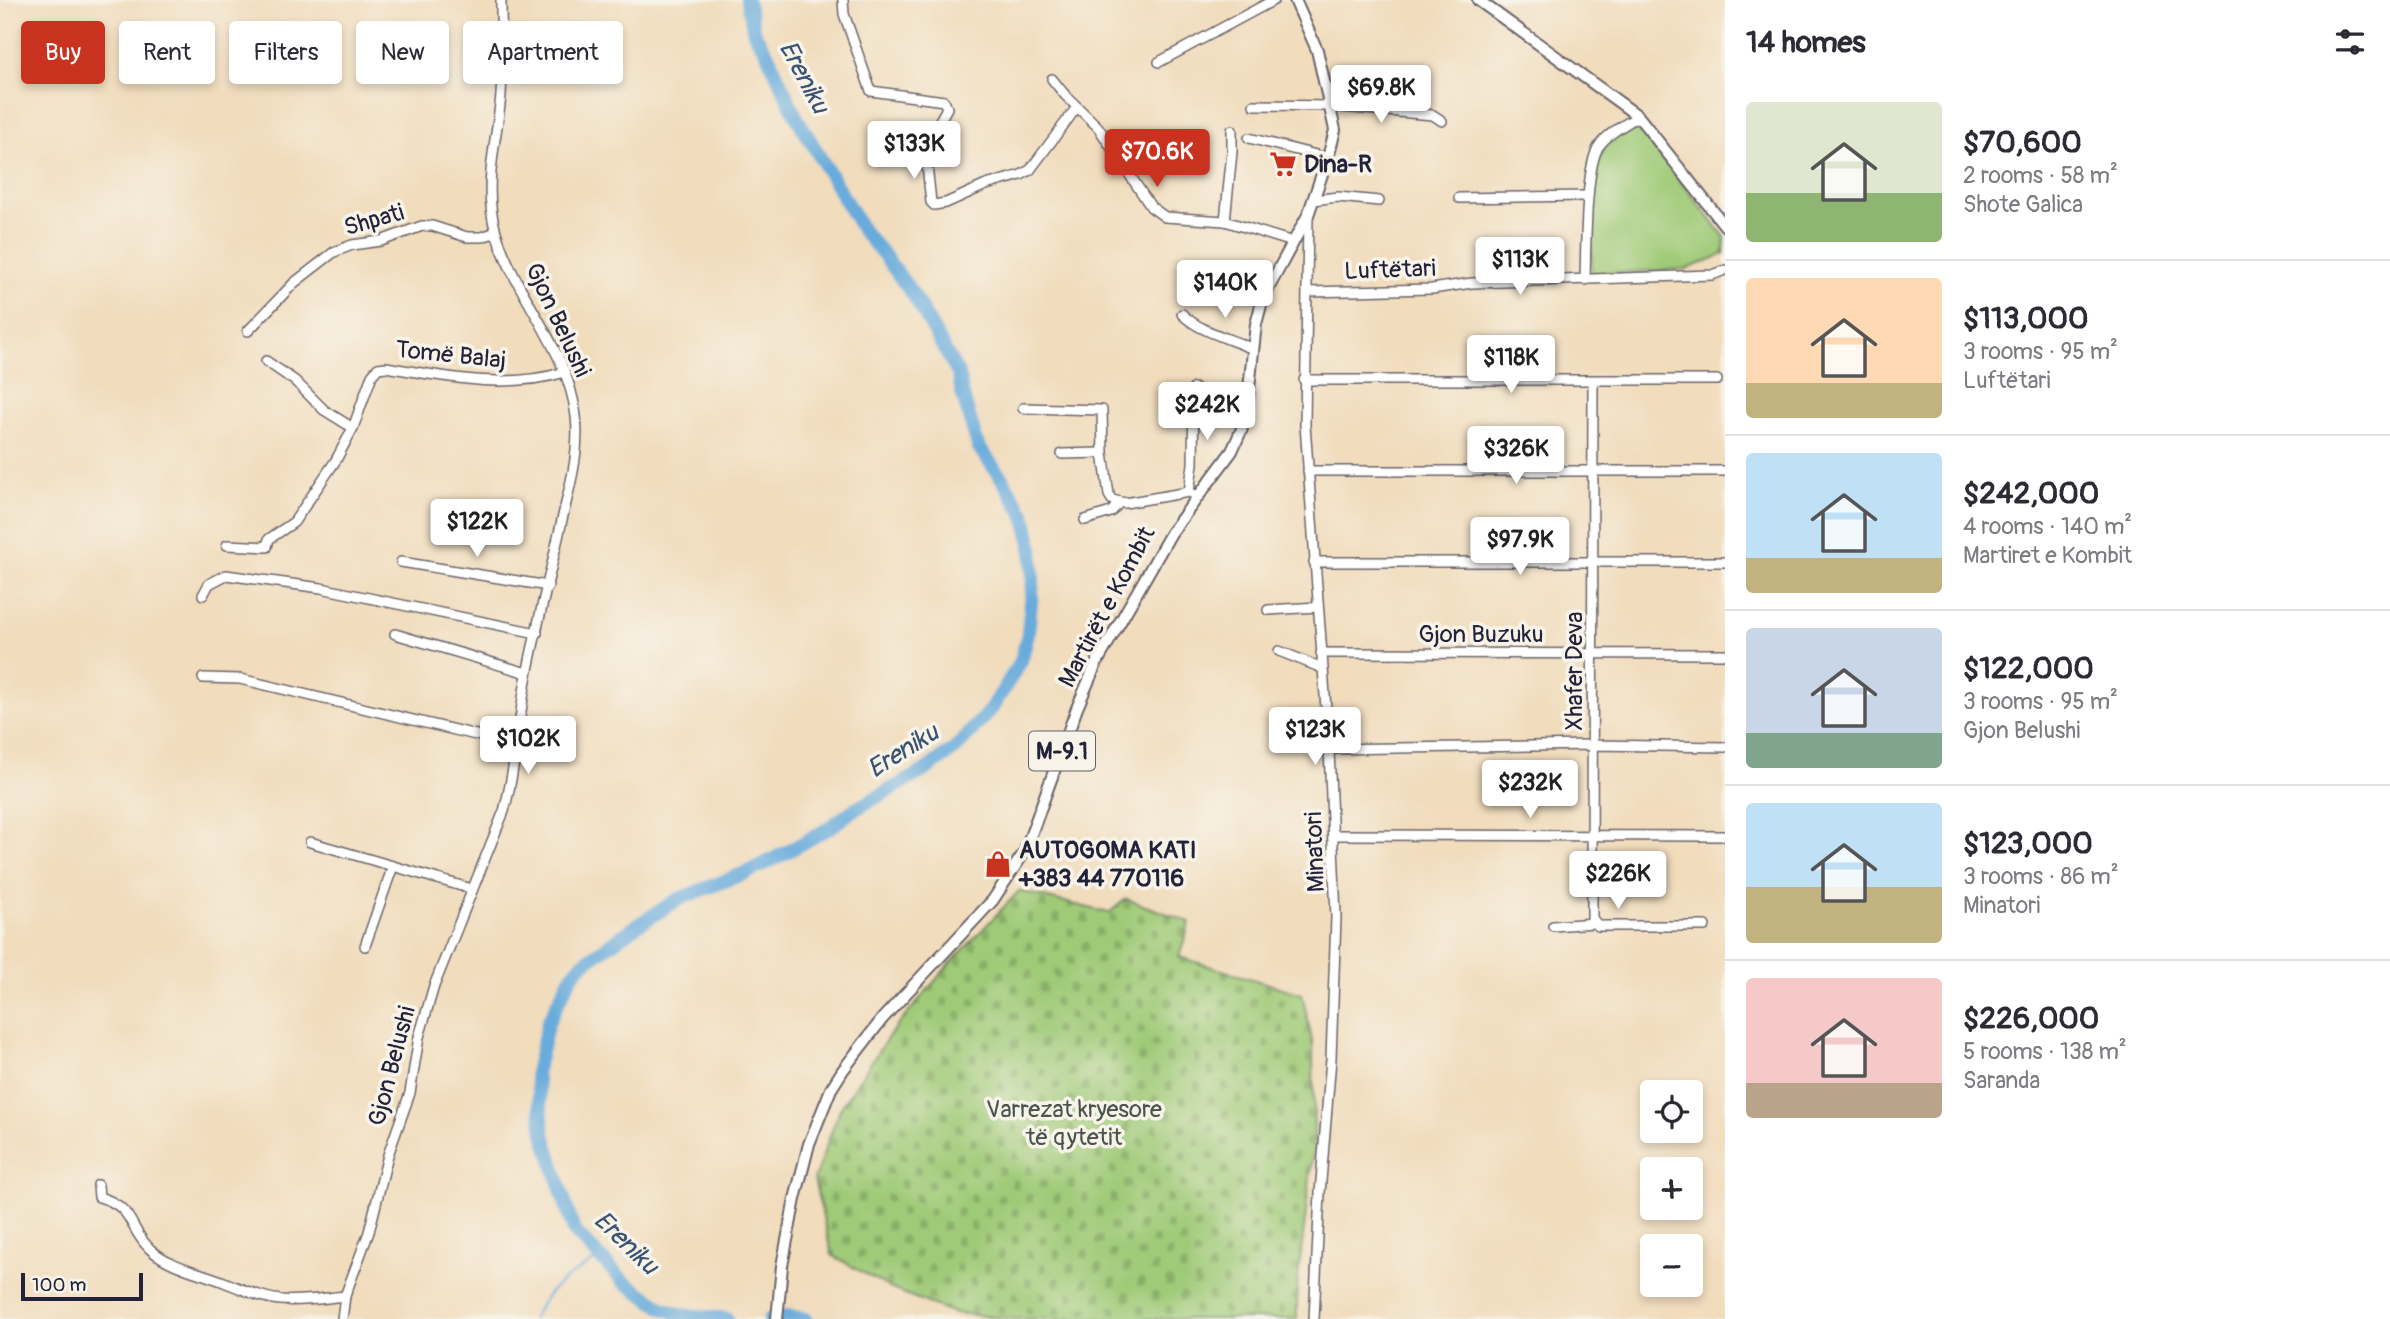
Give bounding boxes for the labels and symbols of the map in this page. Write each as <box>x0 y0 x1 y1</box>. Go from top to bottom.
water label: Ereniku <box>772 35 837 121</box>
pin: $69.8K <box>1324 66 1438 125</box>
pin: $133K <box>865 122 963 181</box>
pin: $70.6K <box>1100 130 1214 189</box>
supermarket icon: Dina-R <box>1268 149 1298 179</box>
place label: Dina-R <box>1304 150 1372 179</box>
street label: Shpati <box>341 198 407 242</box>
pin: $113K <box>1471 238 1569 297</box>
street label: Luftëtari <box>1344 254 1436 286</box>
street label: Gjon Belushi <box>519 258 597 382</box>
pin: $140K <box>1176 260 1274 320</box>
street label: Tomë Balaj <box>394 335 508 375</box>
pin: $118K <box>1462 336 1560 395</box>
pin: $242K <box>1158 382 1256 442</box>
pin: $326K <box>1467 426 1565 486</box>
pin: $122K <box>428 500 526 559</box>
pin: $97.9K <box>1463 518 1577 577</box>
street label: Martirët e Kombit <box>1052 521 1162 692</box>
street label: Xhafer Deva <box>1560 612 1589 730</box>
street label: Gjon Buzuku <box>1418 620 1544 649</box>
pin: $123K <box>1266 708 1364 767</box>
pin: $102K <box>479 716 577 776</box>
water label: Ereniku <box>862 716 946 785</box>
road number: M-9.1 <box>1029 732 1095 771</box>
pin: $232K <box>1481 760 1579 820</box>
street label: Minatori <box>1299 811 1331 893</box>
place label: AUTOGOMA KATI +383 44 770116 <box>1018 836 1196 893</box>
shop icon: AUTOGOMA KATI +383 44 770116 <box>983 849 1013 879</box>
pin: $226K <box>1569 852 1667 911</box>
street label: Gjon Belushi <box>362 1003 422 1129</box>
park label: Varrezat kryesore të qytetit <box>986 1095 1162 1152</box>
water label: Ereniku <box>587 1204 666 1283</box>
scale bar <box>21 1270 144 1302</box>

